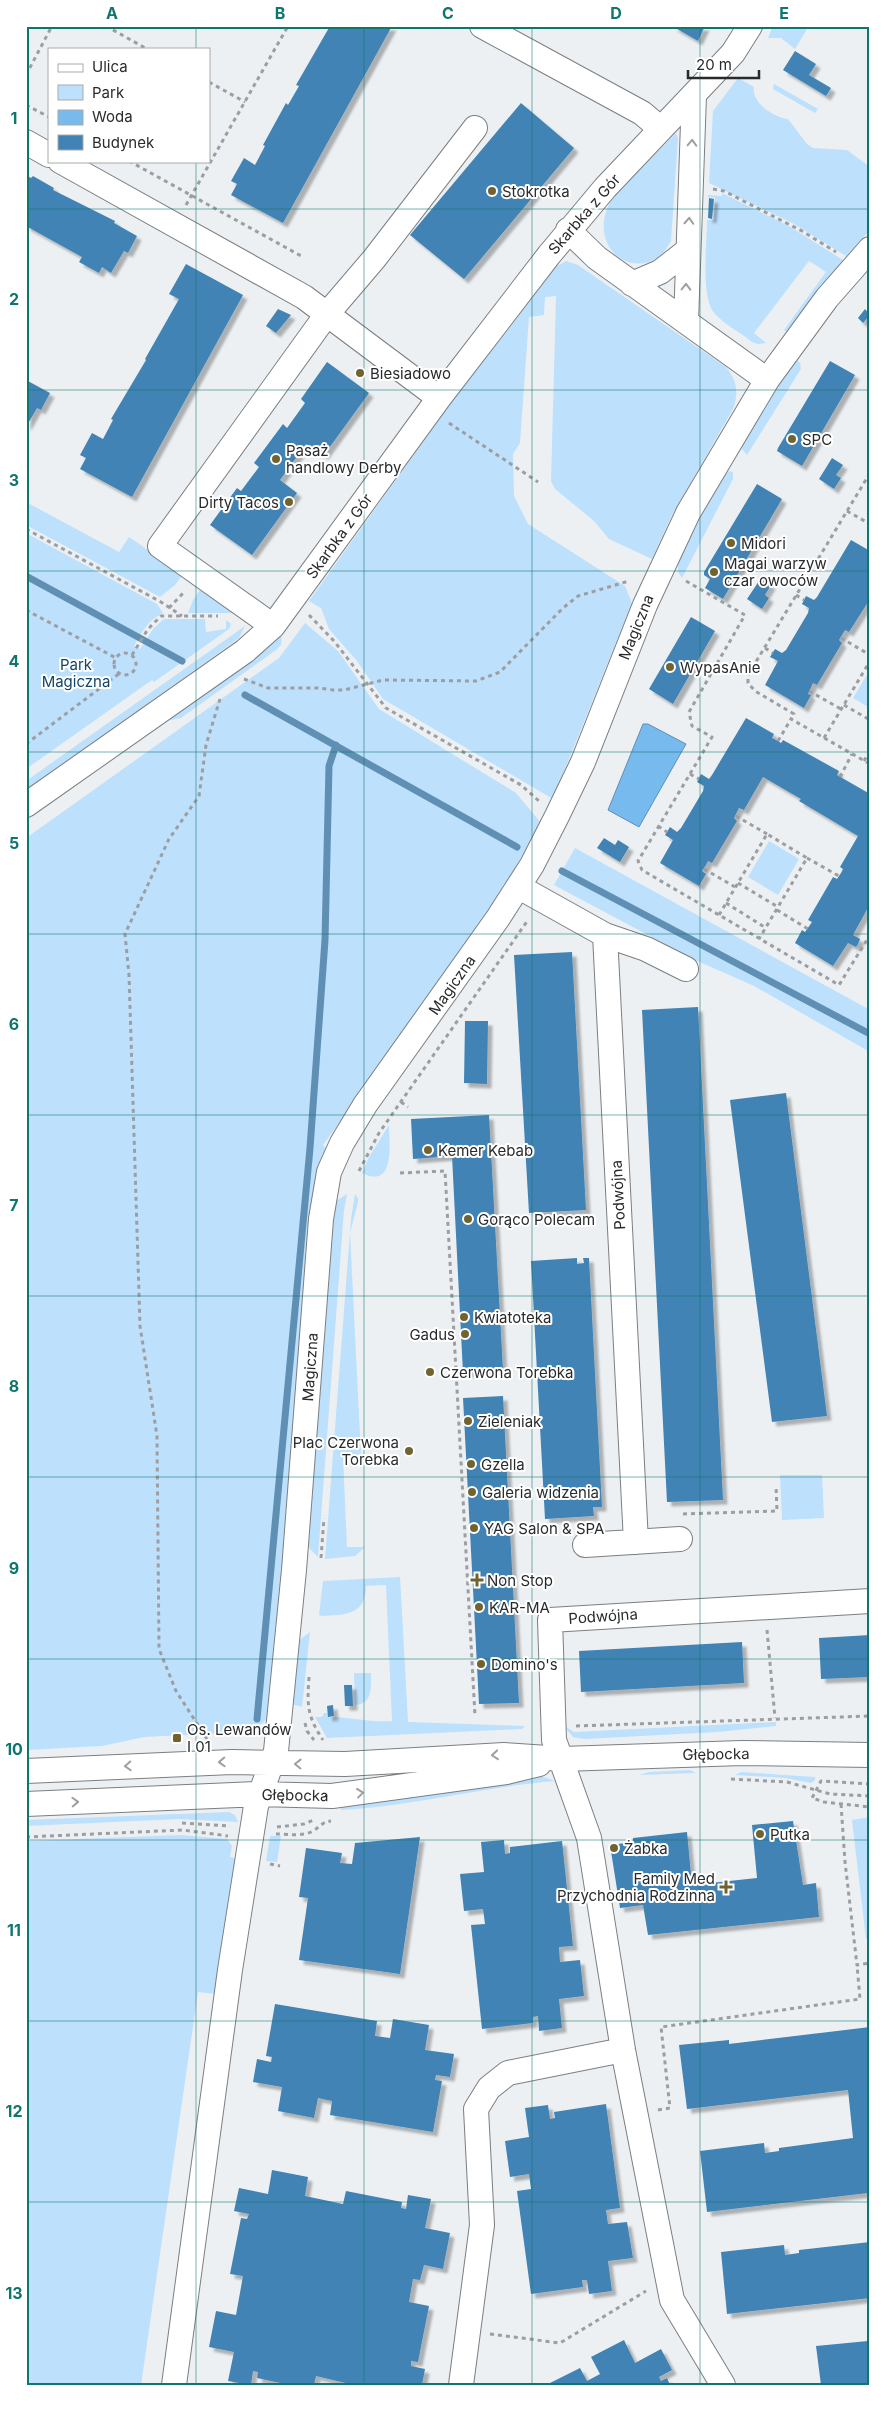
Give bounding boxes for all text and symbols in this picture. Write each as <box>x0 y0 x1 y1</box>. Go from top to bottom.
text: A <box>106 3 118 23</box>
text: B <box>275 3 285 23</box>
text: C <box>442 3 454 23</box>
text: D <box>610 3 622 23</box>
text: E <box>779 3 789 23</box>
legend <box>48 48 210 162</box>
scale bar <box>688 48 760 80</box>
text: 20 m <box>696 55 732 74</box>
text: Ulica <box>92 57 128 76</box>
text: Park <box>92 83 125 102</box>
text: Woda <box>92 107 133 126</box>
text: 1 <box>11 108 17 128</box>
text: Budynek <box>92 133 155 152</box>
one-way arrow <box>687 138 697 146</box>
street label: Skarbka z Gór <box>544 170 624 258</box>
place label: Stokrotka <box>502 182 570 201</box>
marker: Stokrotka <box>486 185 498 197</box>
one-way arrow <box>683 216 694 224</box>
one-way arrow <box>681 282 692 290</box>
text: 2 <box>9 289 19 309</box>
place label: Biesiadowo <box>370 364 451 383</box>
marker: Biesiadowo <box>354 367 366 379</box>
place label: SPC <box>802 430 832 449</box>
marker: SPC <box>786 433 798 445</box>
place label: Pasaż handlowy Derby <box>286 441 402 477</box>
marker: Pasaż handlowy Derby <box>270 453 282 465</box>
text: 3 <box>9 470 19 490</box>
street label: Skarbka z Gór <box>302 489 376 582</box>
place label: Dirty Tacos <box>198 493 279 512</box>
marker: Dirty Tacos <box>283 496 295 508</box>
place label: Midori <box>741 534 786 553</box>
marker: Midori <box>725 537 737 549</box>
place label: Magai warzyw czar owoców <box>724 554 827 590</box>
marker: Magai warzyw czar owoców <box>708 566 720 578</box>
street label: Magiczna <box>614 592 658 662</box>
text: 4 <box>9 651 20 671</box>
park label: Park Magiczna <box>42 655 110 691</box>
place label: WypasAnie <box>680 658 760 677</box>
marker: WypasAnie <box>664 661 676 673</box>
text: 5 <box>9 833 19 853</box>
street label: Magiczna <box>425 951 479 1019</box>
text: 6 <box>9 1014 19 1034</box>
place label: Kemer Kebab <box>438 1141 533 1160</box>
marker: Kemer Kebab <box>422 1144 434 1156</box>
street label: Podwójna <box>607 1160 629 1230</box>
text: 7 <box>9 1195 19 1215</box>
place label: Gorąco Polecam <box>478 1210 595 1229</box>
marker: Gorąco Polecam <box>462 1213 474 1225</box>
place label: Kwiatoteka <box>474 1308 551 1327</box>
marker: Kwiatoteka <box>458 1311 470 1323</box>
place label: Gadus <box>409 1325 455 1344</box>
marker: Gadus <box>459 1328 471 1340</box>
street label: Magiczna <box>298 1332 322 1402</box>
place label: Czerwona Torebka <box>440 1363 574 1382</box>
marker: Czerwona Torebka <box>424 1366 436 1378</box>
text: 8 <box>9 1376 19 1396</box>
place label: Zieleniak <box>478 1412 542 1431</box>
marker: Zieleniak <box>462 1415 474 1427</box>
place label: Plac Czerwona Torebka <box>293 1433 399 1469</box>
marker: Plac Czerwona Torebka <box>403 1445 415 1457</box>
place label: Gzella <box>481 1455 525 1474</box>
marker: Gzella <box>465 1458 477 1470</box>
place label: Galeria widzenia <box>482 1483 599 1502</box>
marker: Galeria widzenia <box>466 1486 478 1498</box>
place label: YAG Salon & SPA <box>484 1519 604 1538</box>
marker: YAG Salon & SPA <box>468 1522 480 1534</box>
text: 9 <box>9 1558 19 1578</box>
place label: Non Stop <box>487 1571 553 1590</box>
marker: Non Stop <box>471 1574 483 1586</box>
place label: KAR-MA <box>489 1598 550 1617</box>
marker: KAR-MA <box>473 1601 485 1613</box>
street label: Podwójna <box>568 1604 638 1628</box>
place label: Domino's <box>491 1655 558 1674</box>
marker: Domino's <box>475 1658 487 1670</box>
place label: Os. Lewandów I 01 <box>187 1720 292 1756</box>
marker: Os. Lewandów I 01 <box>171 1732 183 1744</box>
text: 10 <box>5 1739 23 1759</box>
street label: Głębocka <box>682 1744 750 1764</box>
one-way arrow <box>491 1750 499 1761</box>
one-way arrow <box>218 1757 226 1768</box>
one-way arrow <box>294 1758 302 1769</box>
one-way arrow <box>124 1761 132 1772</box>
street label: Głębocka <box>261 1785 329 1805</box>
one-way arrow <box>357 1788 365 1799</box>
one-way arrow <box>71 1797 79 1808</box>
place label: Putka <box>770 1825 810 1844</box>
marker: Putka <box>754 1828 766 1840</box>
place label: Żabka <box>624 1839 668 1858</box>
marker: Żabka <box>608 1842 620 1854</box>
place label: Family Med Przychodnia Rodzinna <box>557 1869 715 1905</box>
marker: Family Med Przychodnia Rodzinna <box>719 1880 733 1894</box>
text: 11 <box>7 1920 21 1940</box>
text: 12 <box>6 2101 22 2121</box>
text: 13 <box>5 2283 23 2303</box>

